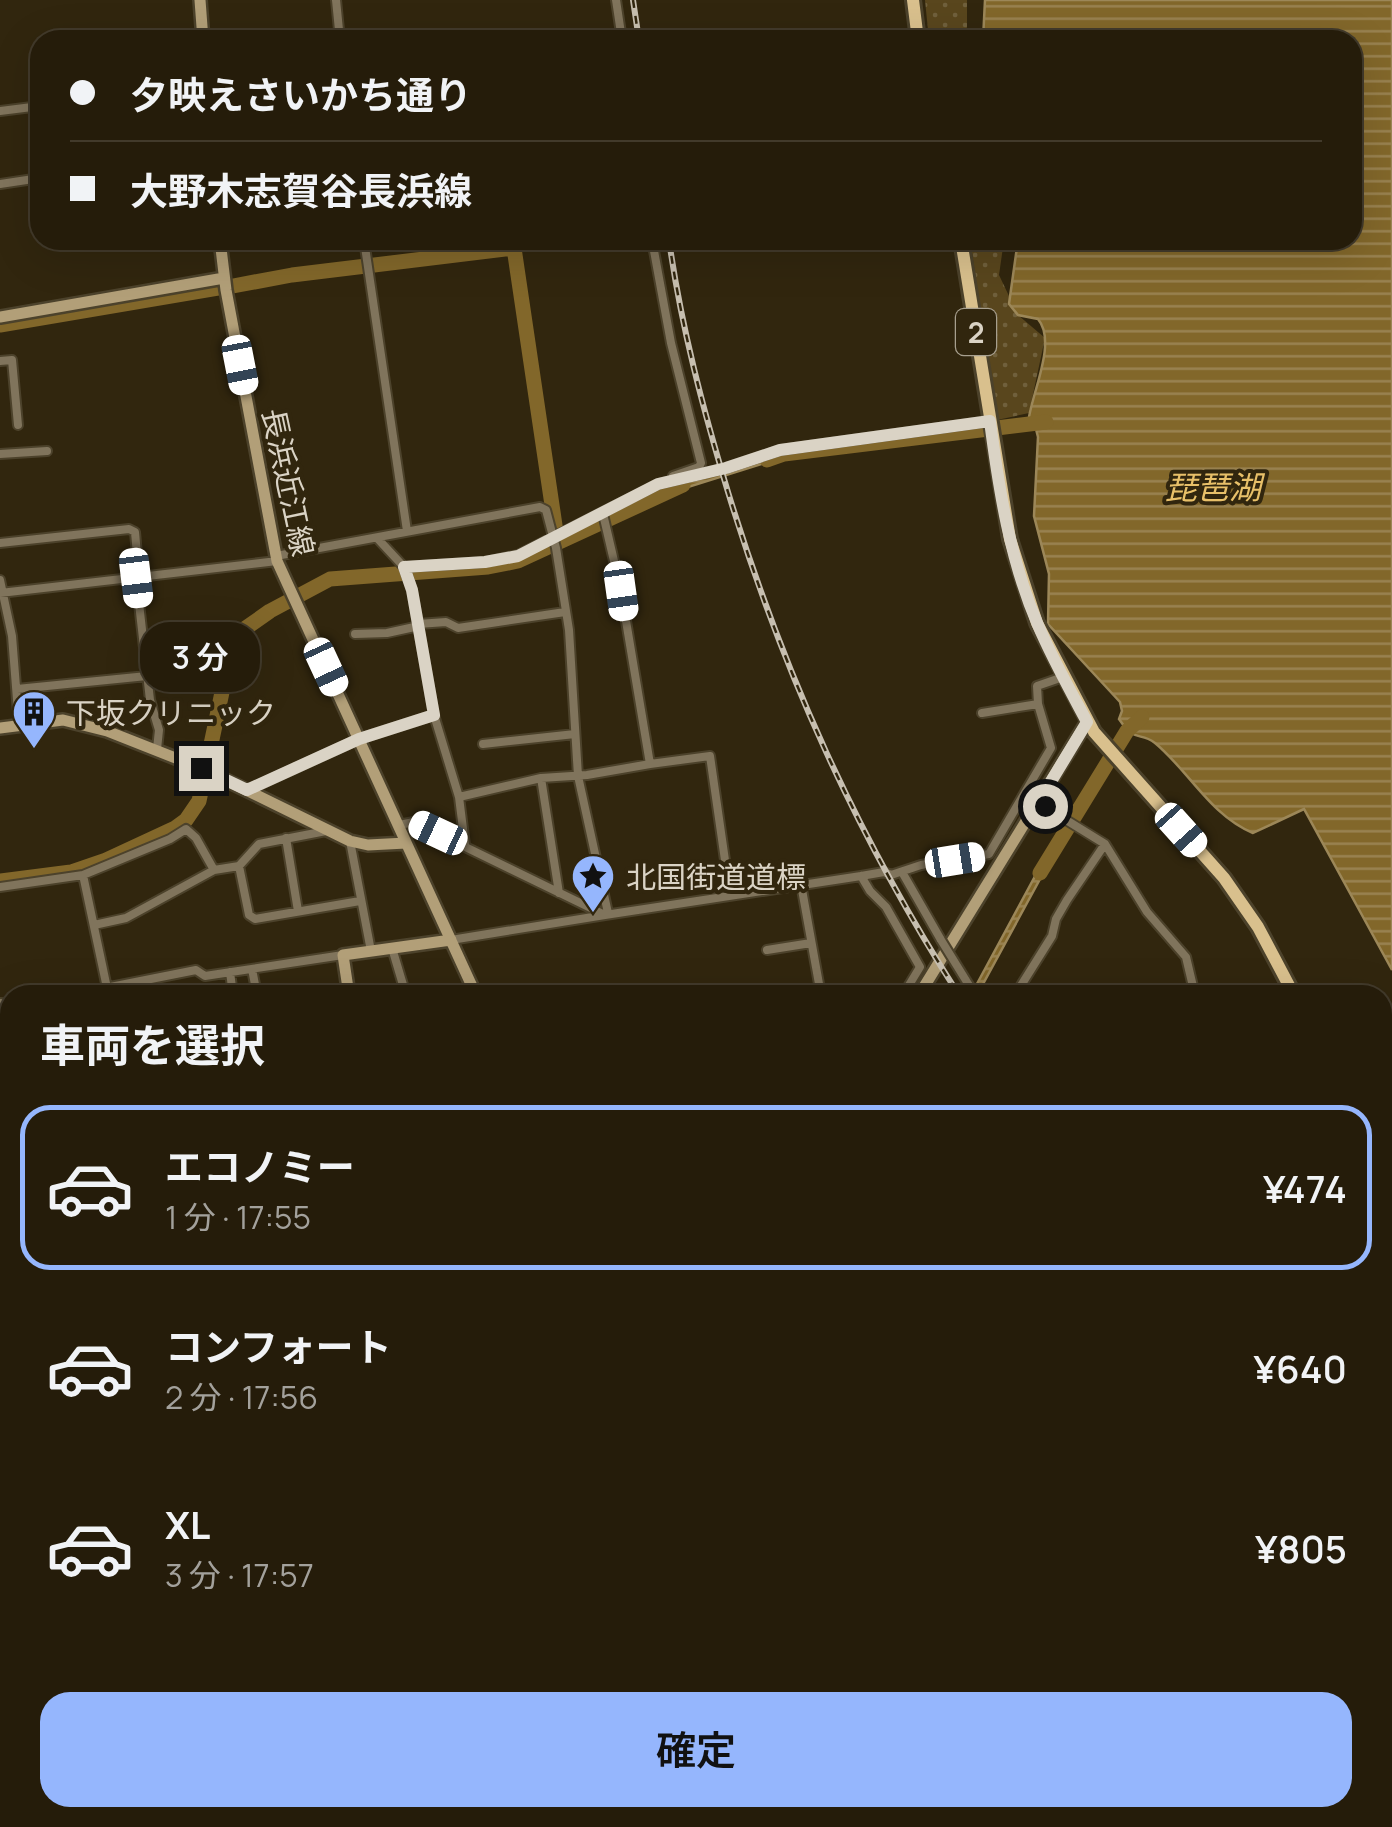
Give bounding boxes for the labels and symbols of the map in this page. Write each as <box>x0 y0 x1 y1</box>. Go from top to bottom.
road number: 2 <box>956 309 996 355</box>
car <box>220 333 260 397</box>
street label: 長浜近江線 <box>253 404 325 560</box>
water label: 琵琶湖 <box>1165 465 1266 509</box>
car <box>117 546 155 610</box>
car <box>602 559 640 623</box>
callout: 3 分 <box>141 623 261 693</box>
car <box>300 633 352 701</box>
building icon: 下坂クリニック <box>11 689 57 750</box>
place label: 下坂クリニック <box>66 692 276 733</box>
route end <box>179 746 224 791</box>
route start <box>1023 784 1068 829</box>
car <box>1150 798 1212 862</box>
car <box>404 807 472 859</box>
car <box>923 840 987 880</box>
place icon: 北国街道道標 <box>570 853 616 914</box>
place label: 北国街道道標 <box>626 856 806 897</box>

